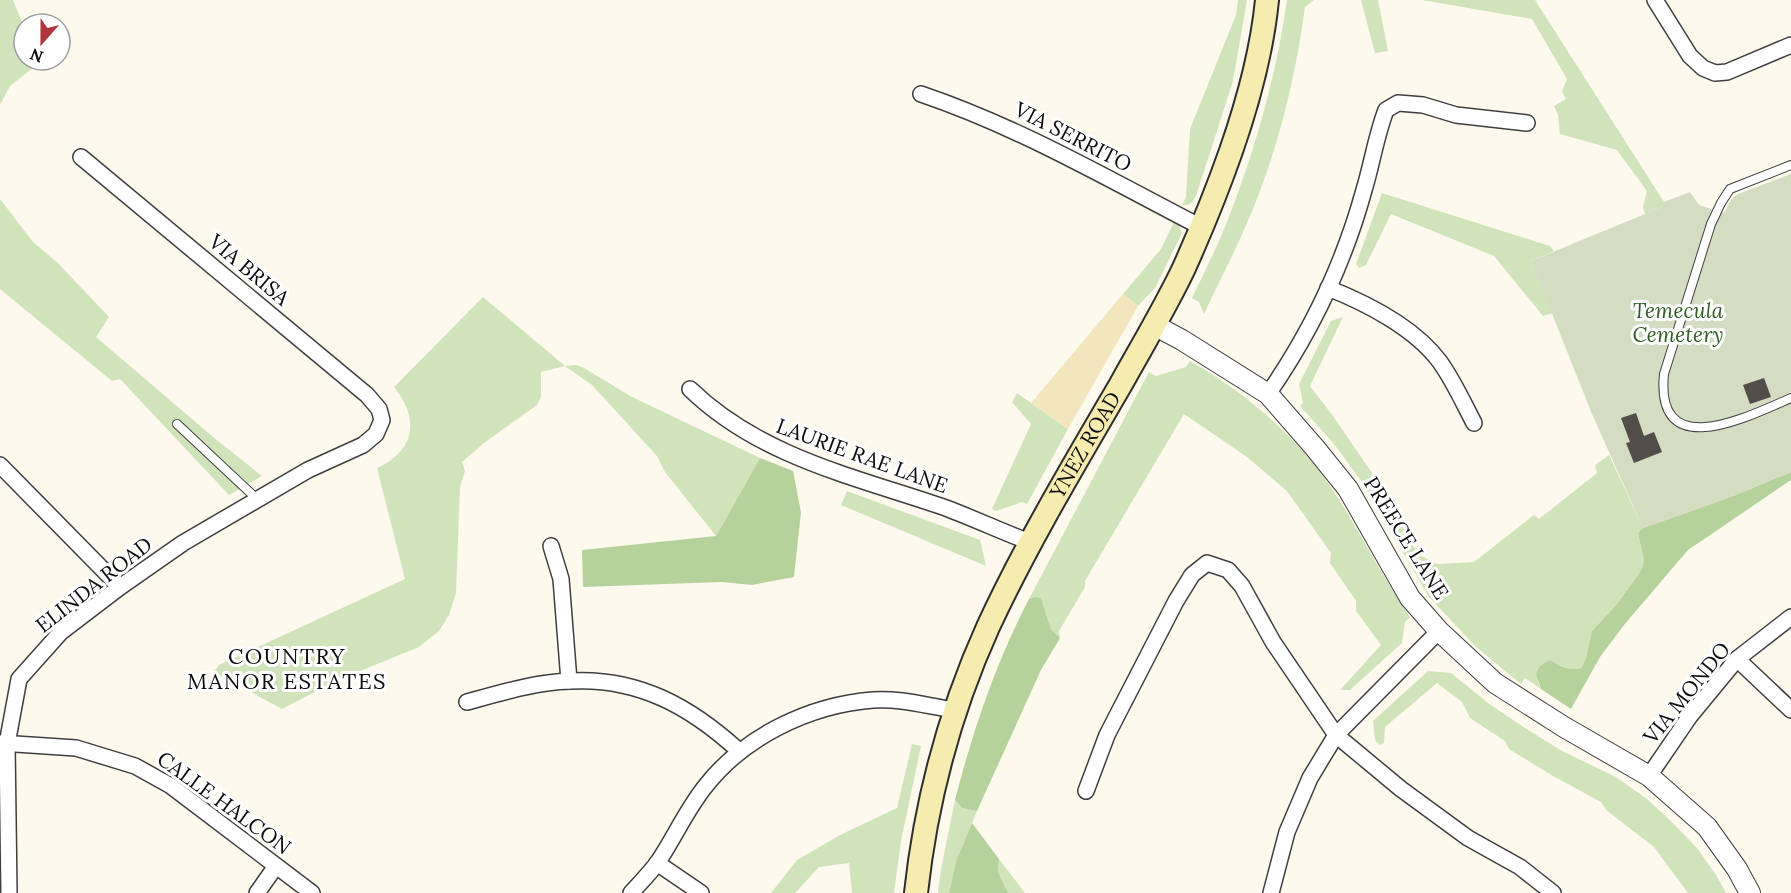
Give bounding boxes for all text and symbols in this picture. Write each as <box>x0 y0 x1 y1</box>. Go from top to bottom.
north arrow <box>12 12 72 72</box>
text: N <box>27 44 46 68</box>
street label: VIA SERRITO <box>1009 95 1136 178</box>
street label: VIA BRISA <box>203 227 296 312</box>
park label: Temecula Cemetery <box>1632 297 1724 348</box>
street label: YNEZ ROAD <box>1043 387 1127 504</box>
street label: LAURIE RAE LANE <box>773 412 952 499</box>
street label: PREECE LANE <box>1358 471 1455 604</box>
street label: ELINDA ROAD <box>30 531 157 639</box>
street label: VIA MONDO <box>1637 636 1736 750</box>
district label: COUNTRY MANOR ESTATES <box>187 642 387 695</box>
street label: CALLE HALCON <box>152 745 297 860</box>

